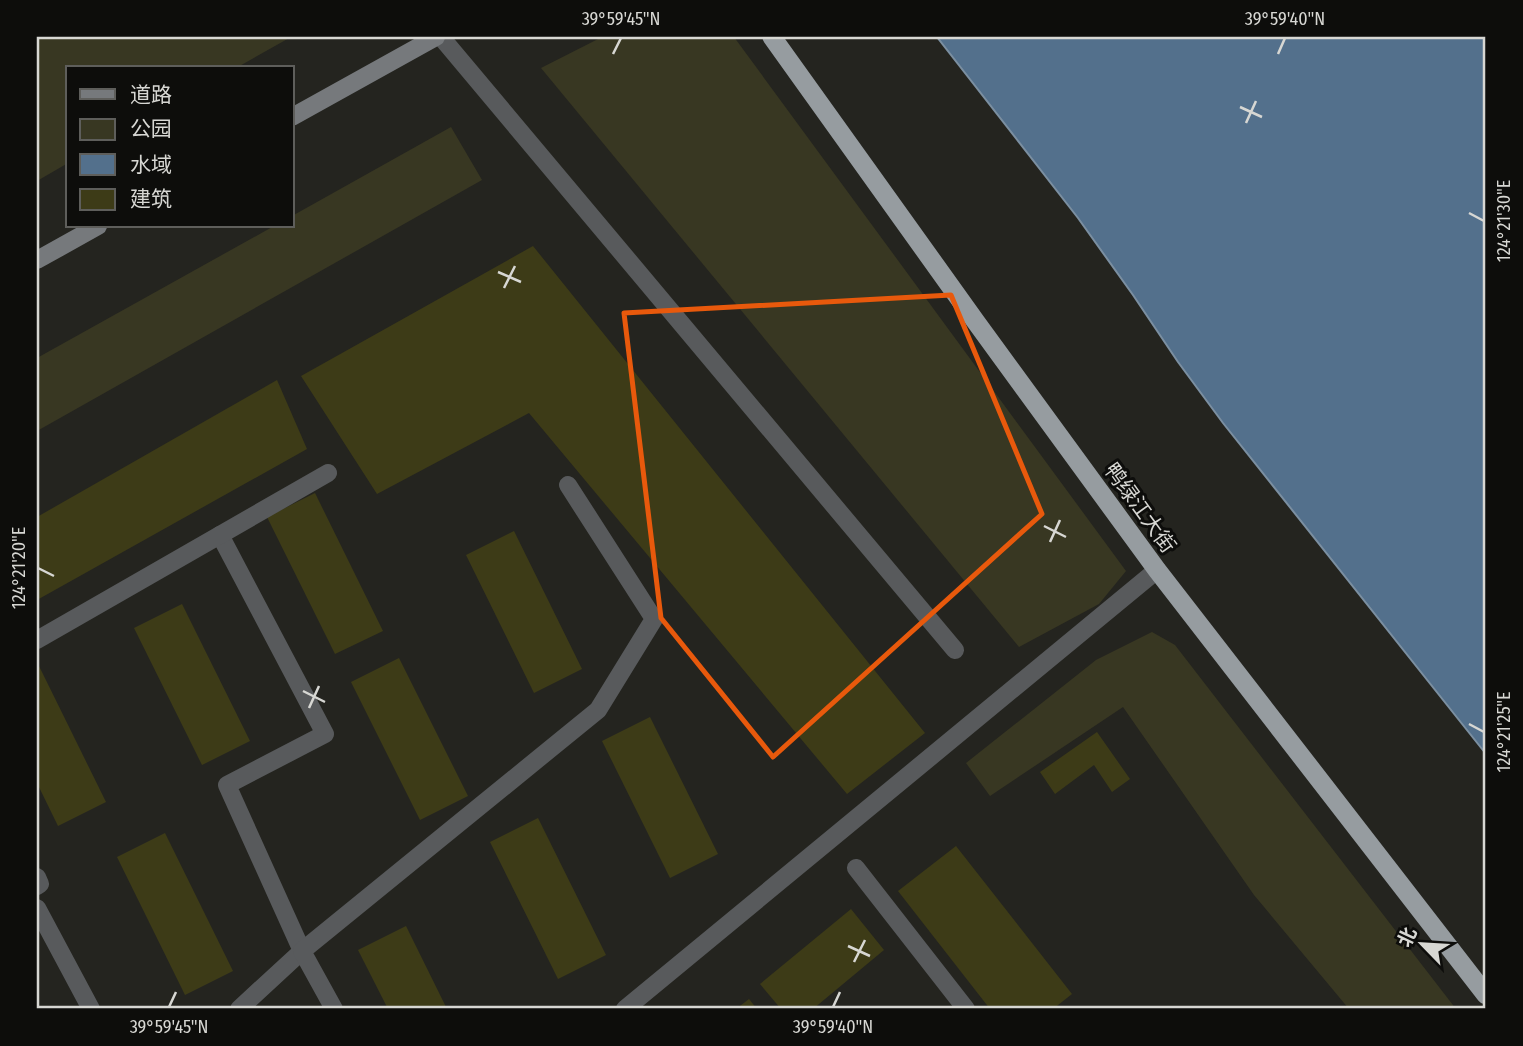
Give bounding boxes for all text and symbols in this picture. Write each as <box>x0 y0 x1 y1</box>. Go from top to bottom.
text: 39°59'45"N <box>582 8 660 30</box>
text: 39°59'40"N <box>1245 8 1325 30</box>
legend <box>66 66 294 228</box>
text: 道路 <box>130 82 172 108</box>
text: 公园 <box>130 116 172 142</box>
text: 水域 <box>130 152 172 178</box>
text: 124°21'30"E <box>1493 180 1515 262</box>
text: 建筑 <box>130 186 172 212</box>
street label: 鸭绿江大街 <box>1099 458 1181 558</box>
text: 124°21'20"E <box>8 527 30 609</box>
text: 124°21'25"E <box>1493 692 1515 772</box>
north arrow <box>1386 909 1456 979</box>
text: 北 <box>1393 924 1421 951</box>
text: 39°59'45"N <box>130 1016 208 1038</box>
text: 39°59'40"N <box>793 1016 873 1038</box>

